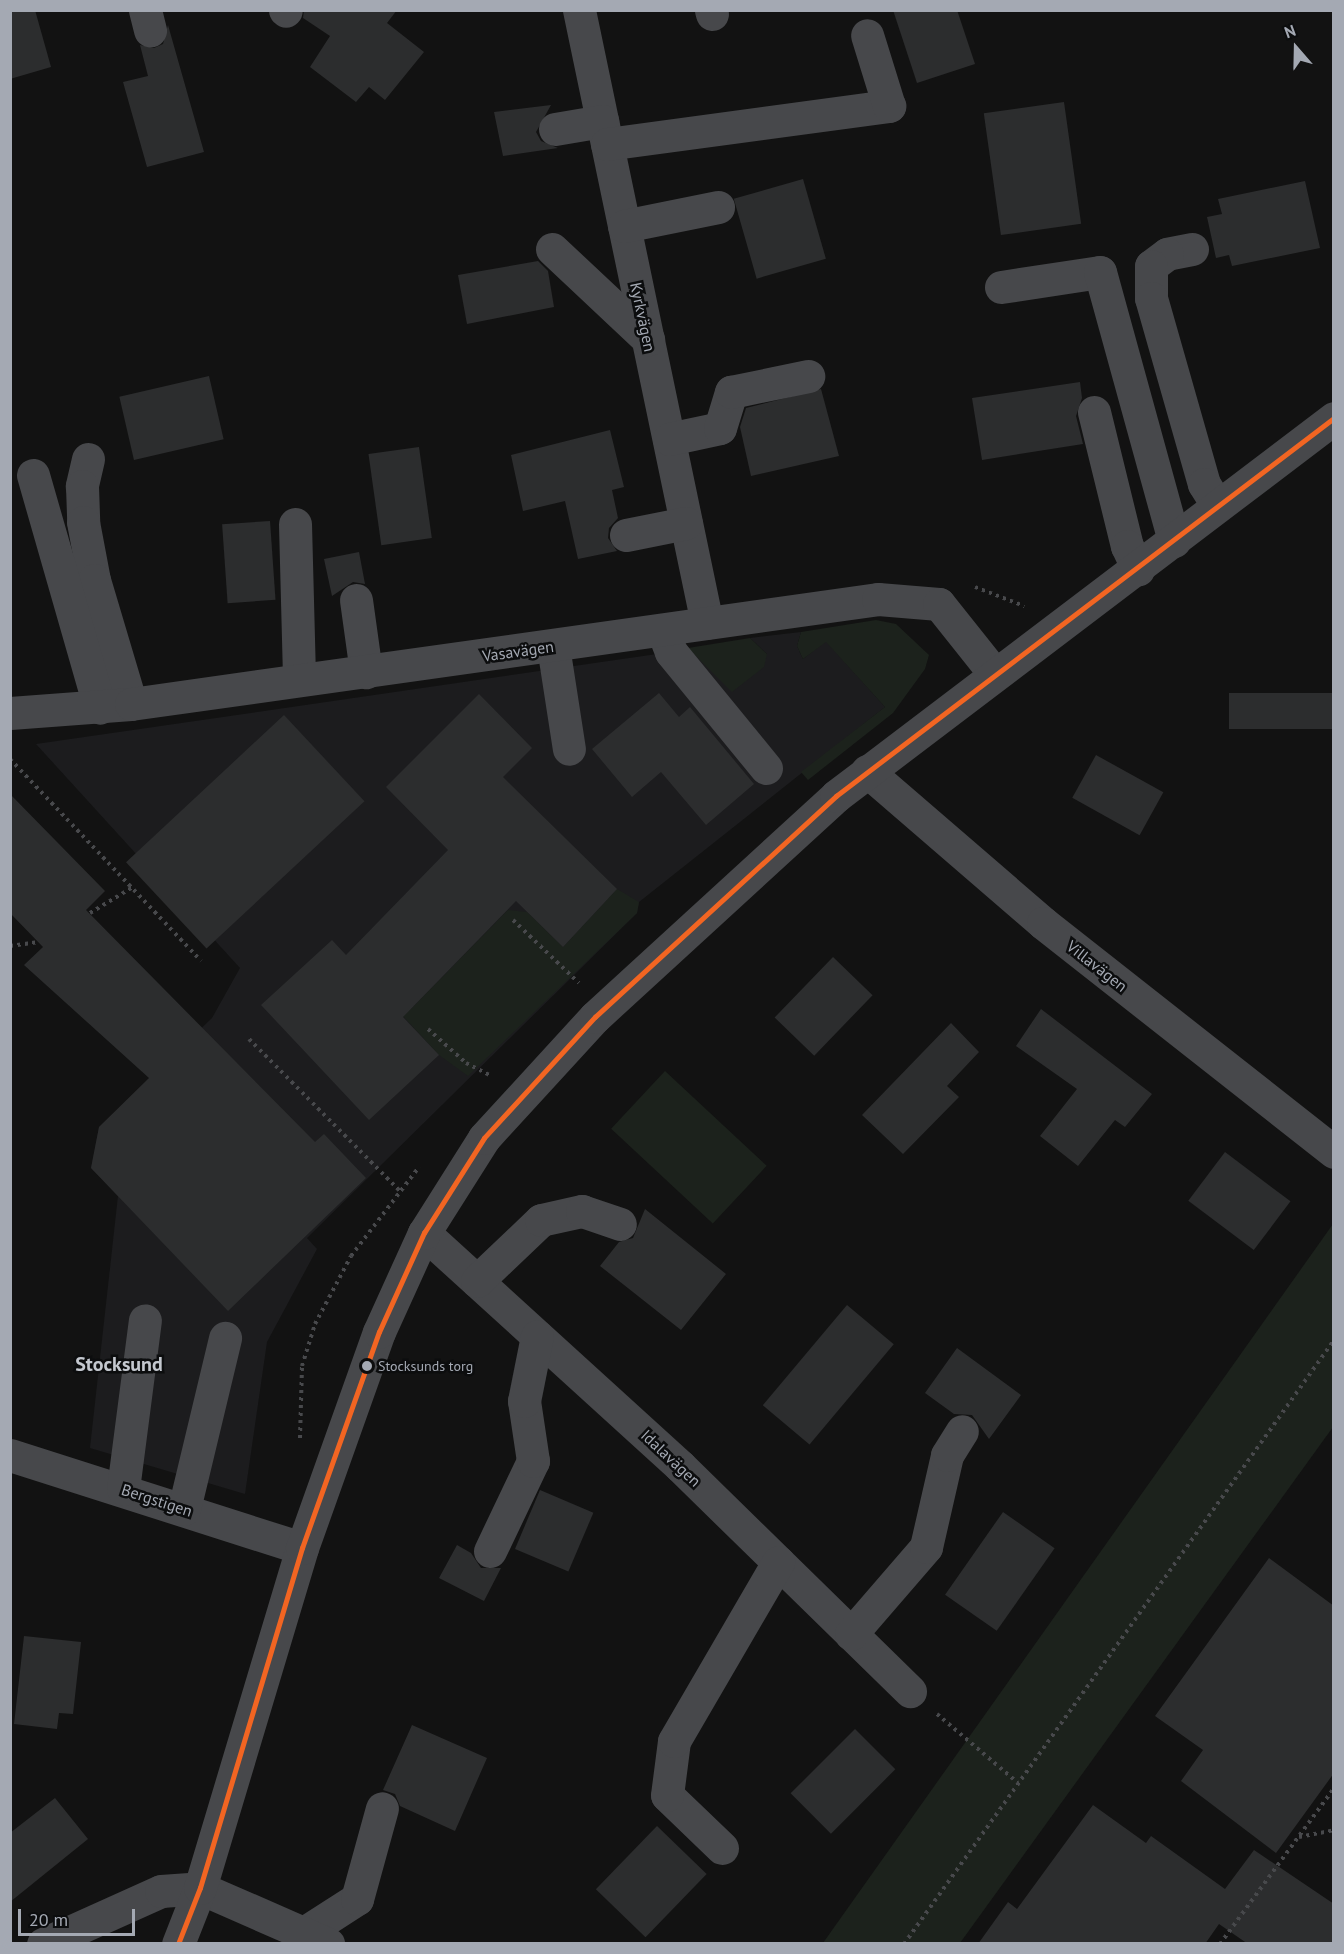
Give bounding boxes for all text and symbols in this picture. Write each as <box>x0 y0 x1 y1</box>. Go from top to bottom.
north arrow <box>1266 18 1326 78</box>
text: N <box>1281 20 1298 42</box>
street label: Kyrkvägen <box>626 281 660 353</box>
street label: Vasavägen <box>481 636 555 666</box>
street label: Villavägen <box>1063 936 1131 996</box>
district label: Stocksund <box>75 1352 163 1376</box>
place label: Stocksunds torg <box>378 1358 473 1374</box>
marker: Stocksunds torg <box>361 1360 373 1372</box>
street label: Idalavägen <box>637 1425 705 1491</box>
street label: Bergstigen <box>119 1480 195 1520</box>
scale bar <box>21 1897 138 1935</box>
text: 20 m <box>29 1908 68 1931</box>

